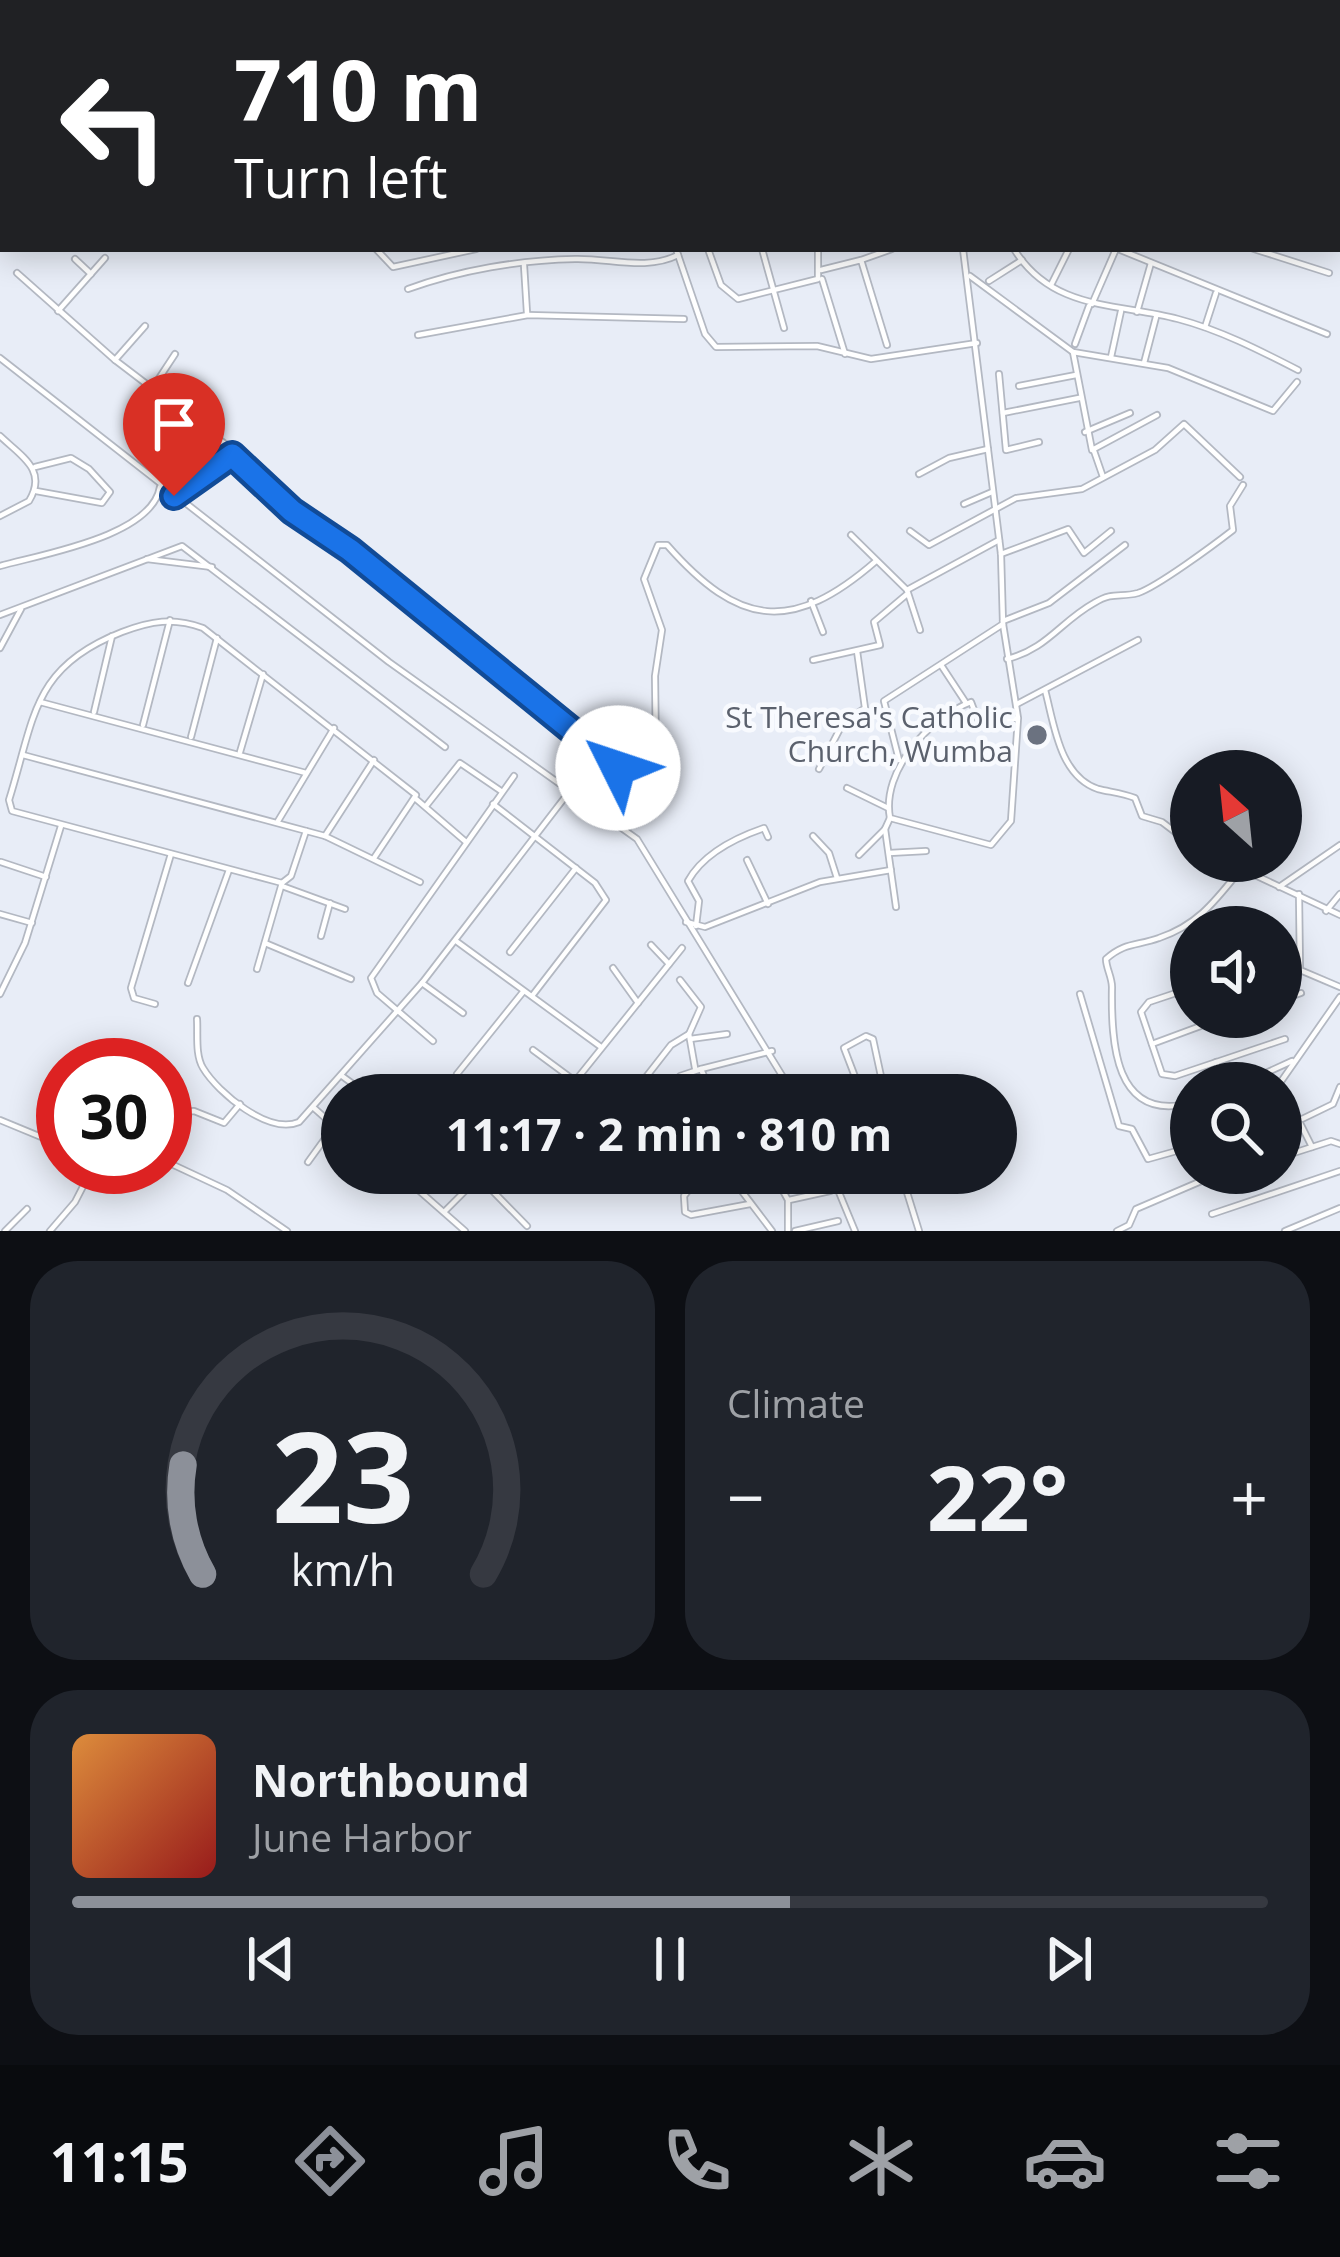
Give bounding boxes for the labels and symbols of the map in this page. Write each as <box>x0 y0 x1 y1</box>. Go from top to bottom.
pin <box>123 373 225 496</box>
place label: St Theresa's Catholic Church, Wumba <box>725 696 1013 771</box>
position arrow <box>555 705 681 831</box>
marker: St Theresa's Catholic Church, Wumba <box>1024 722 1050 748</box>
north arrow <box>1170 750 1302 882</box>
speed limit sign: 30 <box>36 1038 192 1194</box>

